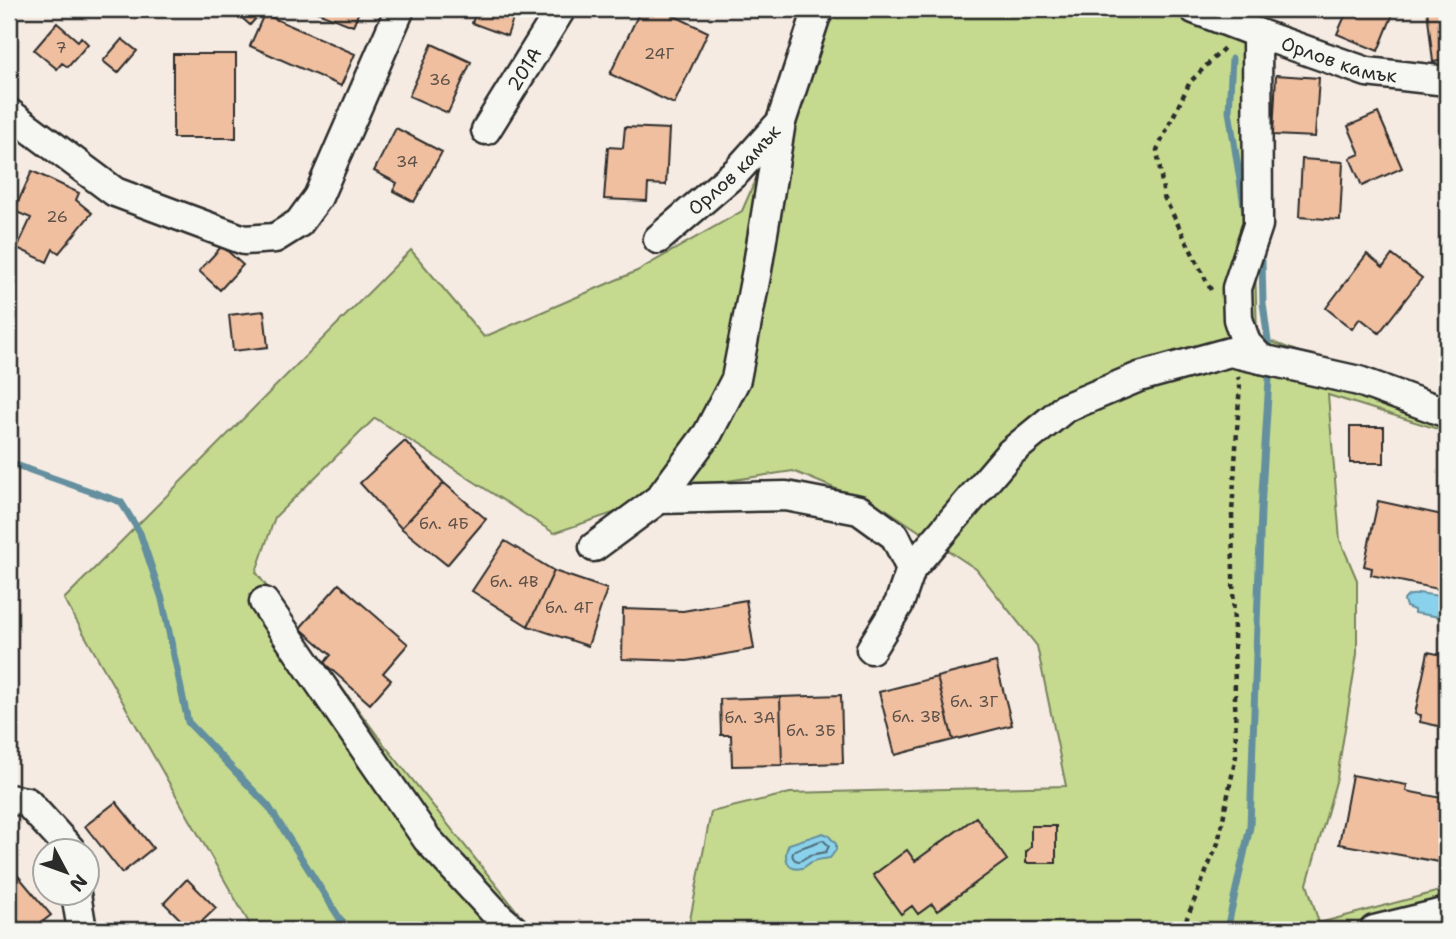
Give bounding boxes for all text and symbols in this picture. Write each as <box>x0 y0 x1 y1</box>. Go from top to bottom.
street label: Орлов камък <box>1278 30 1398 88</box>
house number: 7 <box>55 37 67 58</box>
street label: 201А <box>501 42 547 95</box>
house number: 24Г <box>644 43 674 64</box>
house number: 36 <box>429 69 451 90</box>
street label: Орлов камък <box>682 119 786 220</box>
house number: 34 <box>396 151 418 172</box>
house number: 26 <box>46 206 68 227</box>
house number: бл. 4Б <box>419 513 469 534</box>
house number: бл. 4В <box>490 571 538 592</box>
house number: бл. 4Г <box>545 597 593 618</box>
house number: бл. 3Г <box>950 691 998 712</box>
house number: бл. 3В <box>892 706 940 727</box>
house number: бл. 3А <box>725 707 775 728</box>
house number: бл. 3Б <box>786 720 836 741</box>
north arrow <box>32 838 102 908</box>
text: N <box>64 869 93 897</box>

